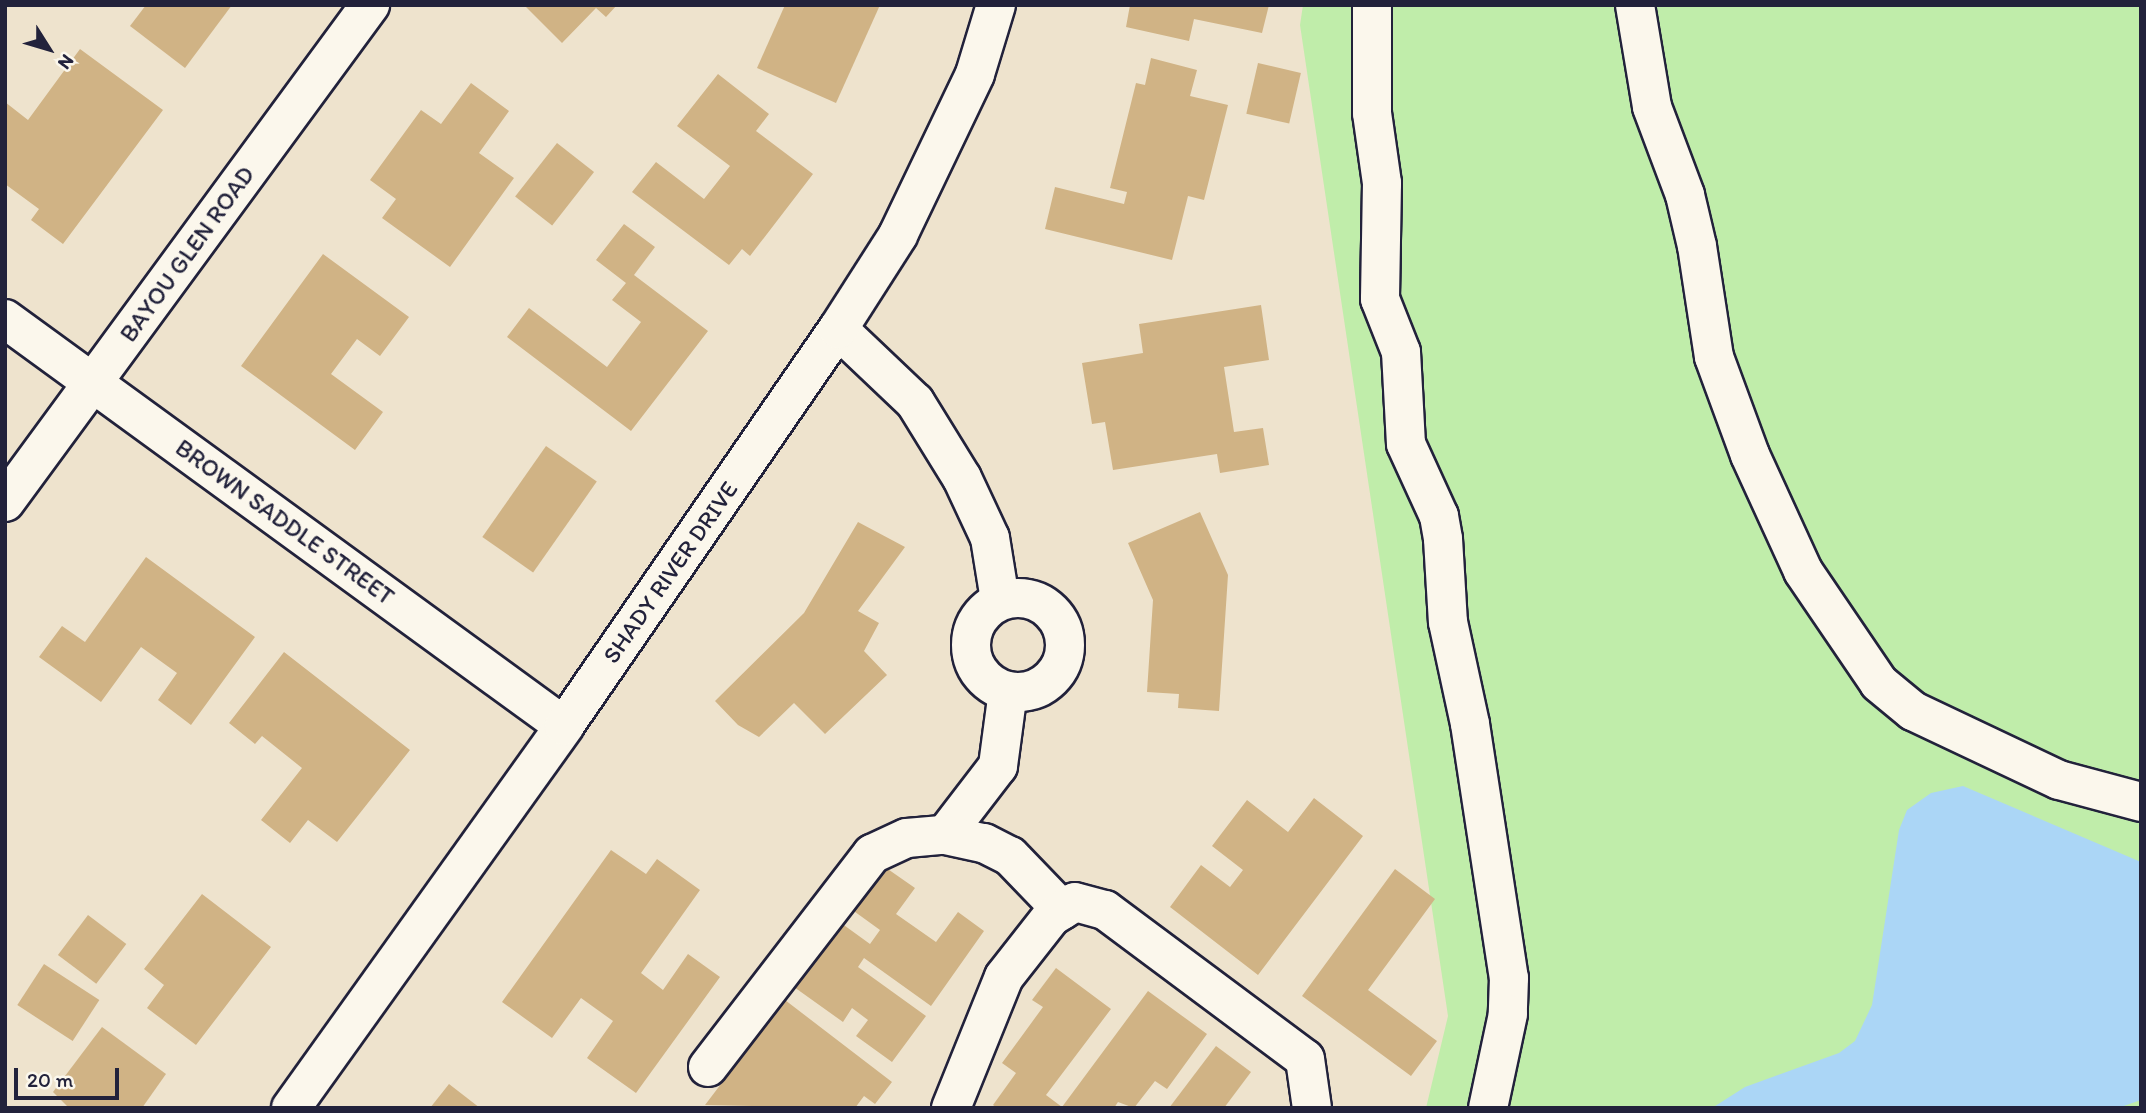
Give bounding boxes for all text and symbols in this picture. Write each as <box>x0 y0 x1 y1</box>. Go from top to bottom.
north arrow <box>14 14 84 84</box>
text: N <box>53 50 79 74</box>
street label: BAYOU GLEN ROAD <box>114 161 260 347</box>
street label: BROWN SADDLE STREET <box>170 433 400 611</box>
street label: SHADY RIVER DRIVE <box>595 474 745 670</box>
scale bar <box>18 1054 122 1098</box>
text: 20 m <box>27 1067 73 1092</box>

